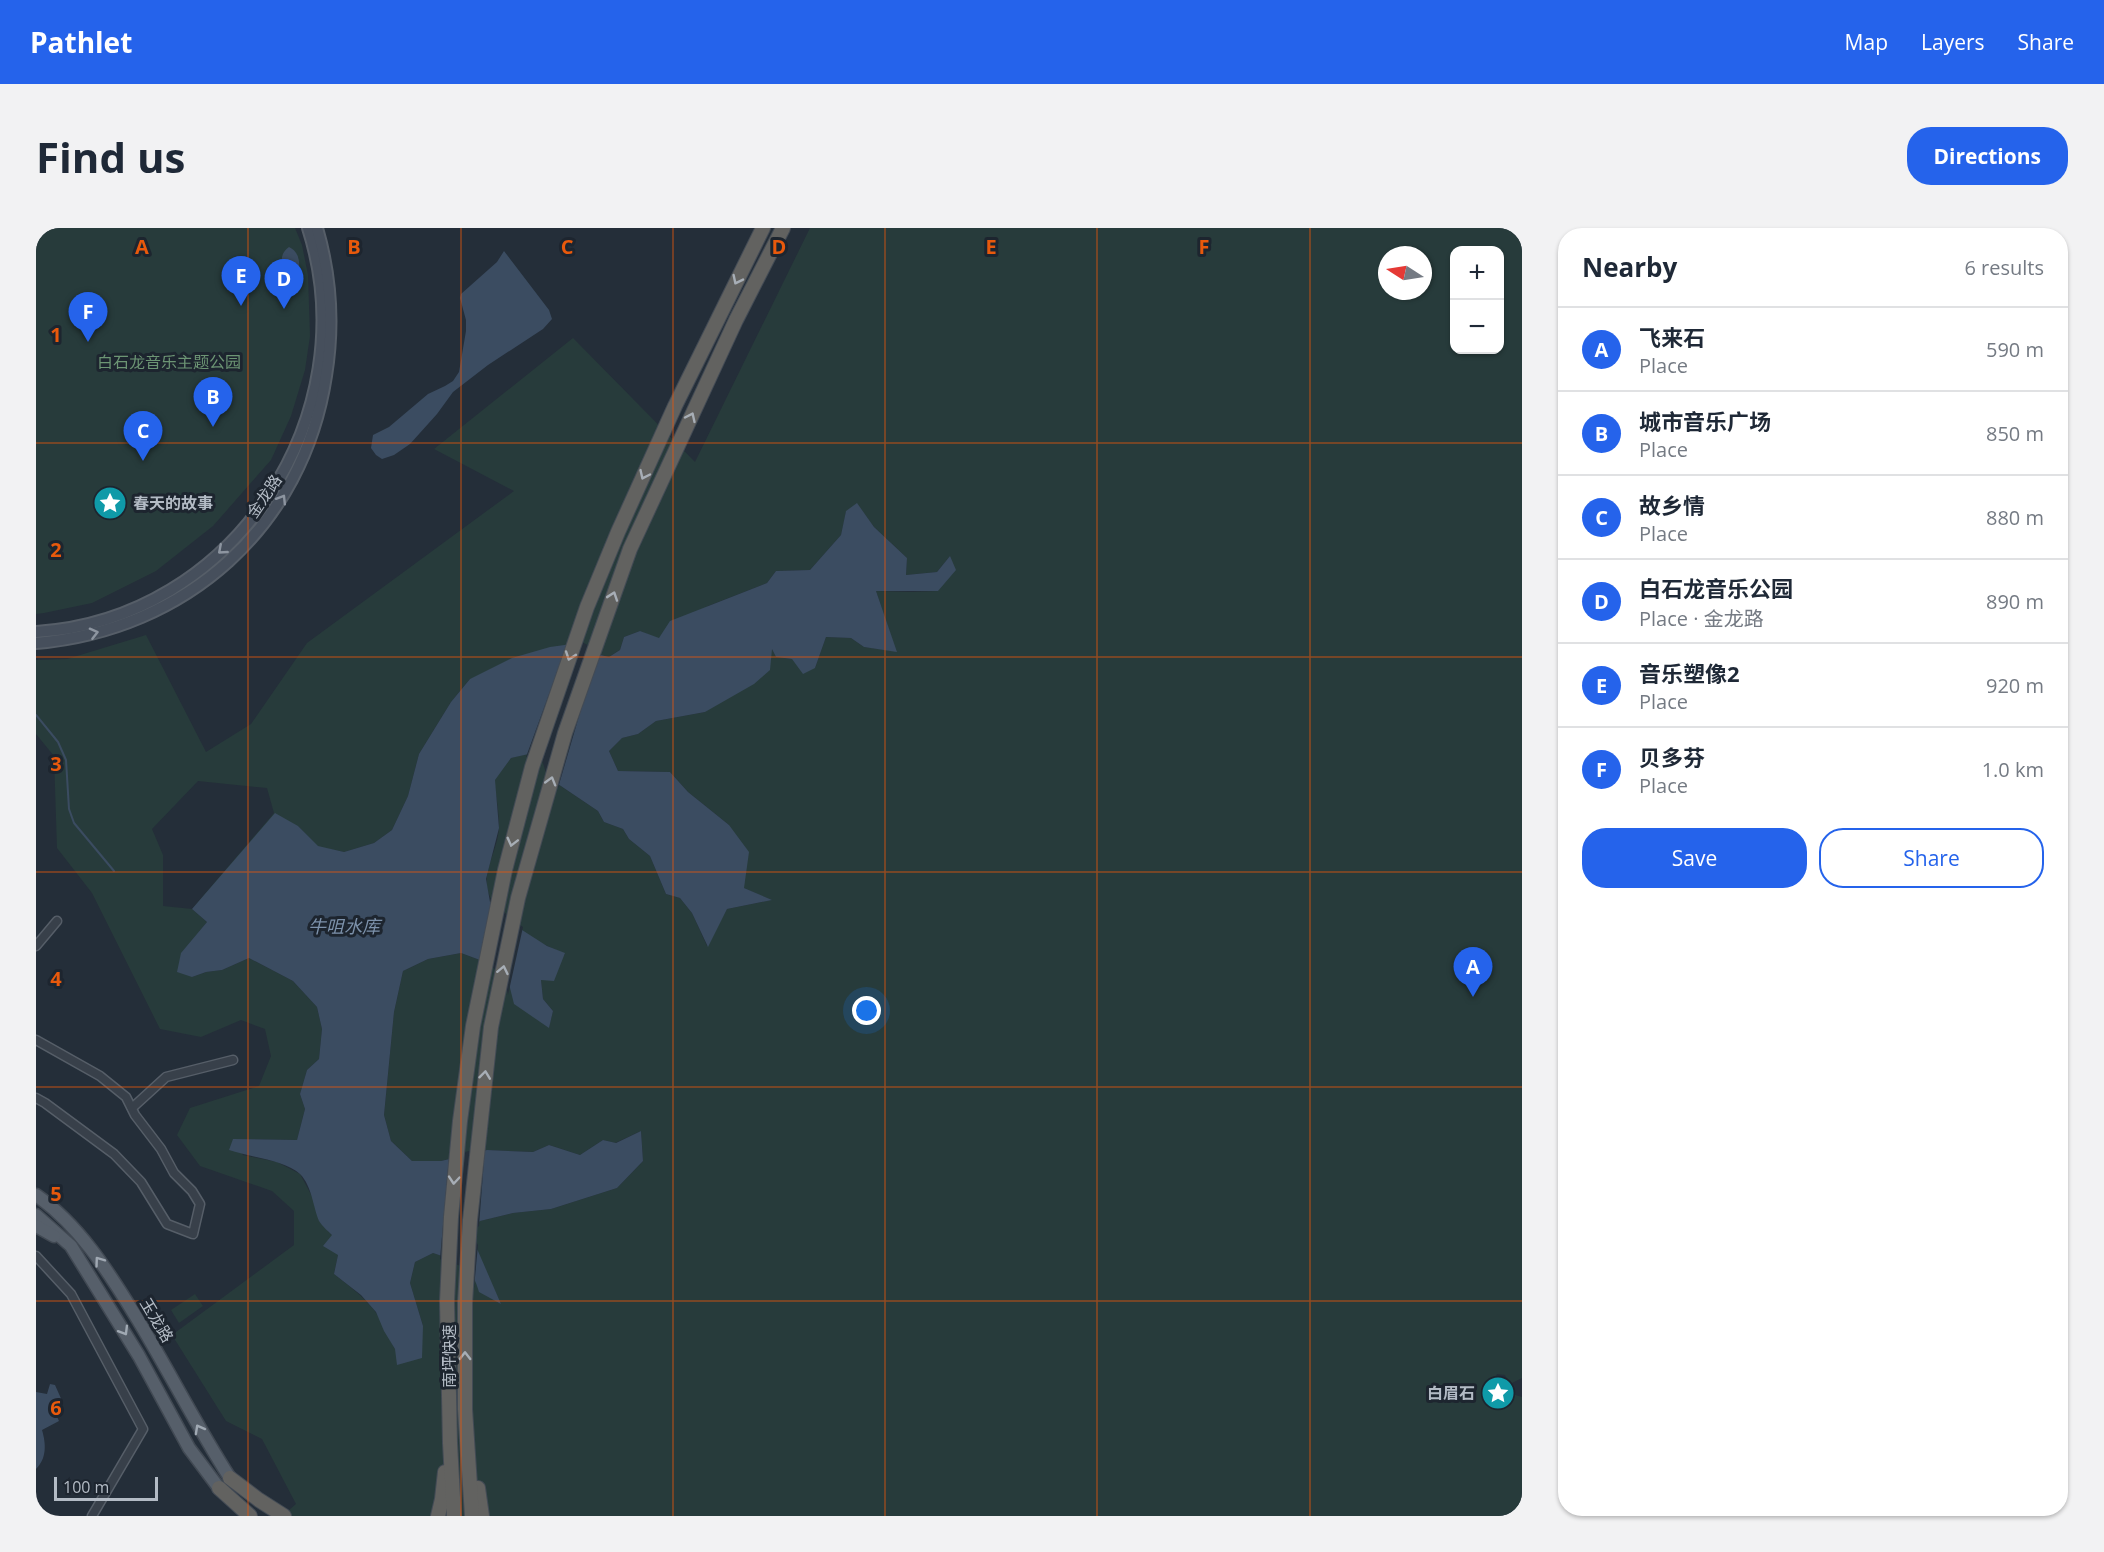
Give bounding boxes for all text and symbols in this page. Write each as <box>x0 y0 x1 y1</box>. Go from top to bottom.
text: Pathlet <box>30 23 132 61</box>
text: Map <box>1845 28 1888 56</box>
text: Layers <box>1921 28 1985 56</box>
text: Share <box>2018 28 2074 56</box>
button: Directions <box>1907 127 2068 185</box>
text: Find us <box>36 128 185 185</box>
text: A <box>135 233 149 260</box>
text: B <box>347 233 361 260</box>
text: C <box>561 233 574 260</box>
text: D <box>772 233 786 260</box>
text: E <box>985 233 997 260</box>
text: F <box>1199 233 1209 260</box>
north arrow <box>1378 246 1432 300</box>
map controls <box>1450 246 1504 354</box>
button: + <box>1450 246 1504 300</box>
text: Nearby <box>1582 249 1677 285</box>
text: 6 results <box>1964 254 2044 281</box>
pin: E <box>222 256 260 306</box>
pin: D <box>264 260 304 309</box>
one-way arrow <box>733 274 744 285</box>
pin: F <box>68 292 108 342</box>
button: − <box>1450 300 1504 354</box>
text: 1 <box>50 321 62 348</box>
text: 飞来石 <box>1639 322 1705 352</box>
text: A <box>1595 336 1608 363</box>
text: 590 m <box>1986 336 2044 363</box>
park label: 白石龙音乐主题公园 <box>97 351 241 373</box>
text: Place <box>1639 352 1688 379</box>
pin: B <box>194 378 232 427</box>
text: 城市音乐广场 <box>1639 406 1771 436</box>
pin: C <box>124 412 162 461</box>
one-way arrow <box>683 413 695 424</box>
text: B <box>1595 420 1608 447</box>
text: 850 m <box>1986 420 2044 447</box>
text: Place <box>1639 436 1688 463</box>
one-way arrow <box>639 469 651 480</box>
street label: 金龙路 <box>241 470 287 522</box>
place icon: 春天的故事 <box>92 485 128 521</box>
text: 故乡情 <box>1639 490 1705 520</box>
place label: 春天的故事 <box>133 492 213 514</box>
one-way arrow <box>274 495 286 505</box>
text: C <box>1595 504 1608 531</box>
text: 880 m <box>1986 504 2044 531</box>
text: Place <box>1639 520 1688 547</box>
text: 2 <box>50 536 62 563</box>
one-way arrow <box>218 543 228 554</box>
text: 白石龙音乐公园 <box>1639 573 1793 603</box>
text: D <box>1594 588 1609 615</box>
text: 890 m <box>1986 588 2044 615</box>
one-way arrow <box>606 591 619 602</box>
text: Place · 金龙路 <box>1639 605 1764 632</box>
one-way arrow <box>88 628 98 641</box>
one-way arrow <box>565 650 578 661</box>
text: 音乐塑像2 <box>1639 658 1740 688</box>
text: E <box>1596 672 1607 699</box>
text: 920 m <box>1986 672 2044 699</box>
text: Place <box>1639 688 1688 715</box>
text: 贝多芬 <box>1639 742 1705 772</box>
text: 3 <box>50 750 62 777</box>
text: F <box>1596 756 1607 783</box>
text: 1.0 km <box>1982 756 2044 783</box>
text: Place <box>1639 772 1688 799</box>
one-way arrow <box>544 776 556 787</box>
button: Save <box>1582 828 1807 888</box>
button: Share <box>1819 828 2044 888</box>
one-way arrow <box>507 837 520 847</box>
water label: 牛咀水库 <box>308 914 383 938</box>
pin: A <box>1454 948 1492 997</box>
text: 4 <box>50 965 62 992</box>
one-way arrow <box>496 965 509 975</box>
your location <box>852 996 881 1025</box>
one-way arrow <box>479 1070 491 1080</box>
one-way arrow <box>448 1175 461 1184</box>
text: 5 <box>50 1180 62 1207</box>
one-way arrow <box>96 1257 107 1268</box>
street label: 玉龙路 <box>135 1294 179 1346</box>
street label: 南坪快速 <box>438 1324 460 1388</box>
one-way arrow <box>117 1325 128 1335</box>
one-way arrow <box>459 1351 471 1360</box>
place icon: 白眉石 <box>1480 1375 1516 1411</box>
place label: 白眉石 <box>1427 1382 1475 1404</box>
text: 6 <box>50 1394 62 1421</box>
one-way arrow <box>195 1424 206 1435</box>
scale bar <box>54 1474 158 1502</box>
text: 100 m <box>63 1476 109 1498</box>

